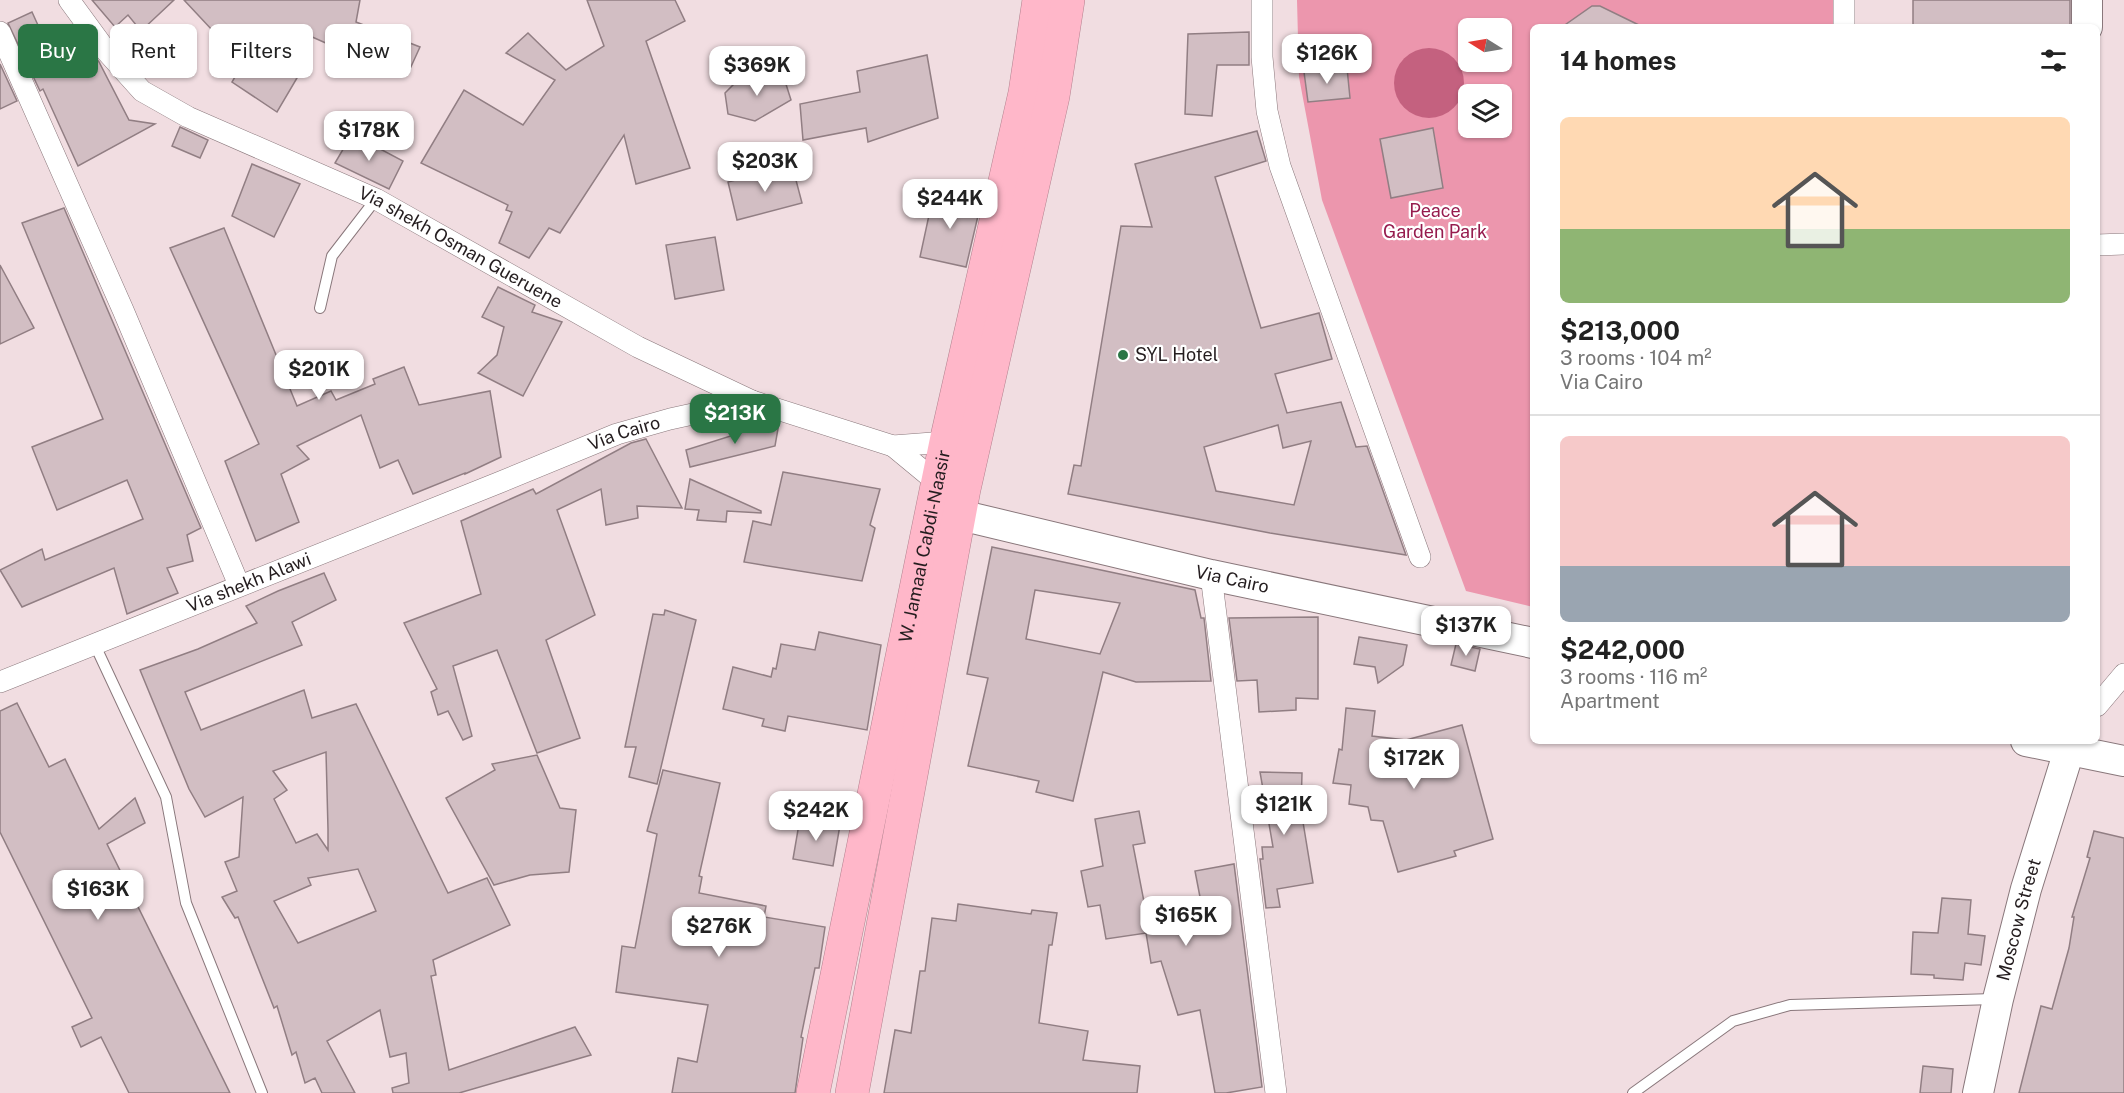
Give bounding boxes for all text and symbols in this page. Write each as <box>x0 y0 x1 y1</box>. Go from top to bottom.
north arrow <box>1458 18 1512 72</box>
map controls <box>1458 18 1512 138</box>
chip: Buy <box>18 24 98 78</box>
chip: Rent <box>110 24 197 78</box>
chip: Filters <box>209 24 313 78</box>
chip: New <box>325 24 411 78</box>
pin: $126K <box>1285 34 1369 85</box>
text: $126K <box>1296 41 1358 65</box>
icon: filters <box>2037 44 2070 77</box>
text: 14 homes <box>1560 45 1676 76</box>
pin: $369K <box>715 46 799 97</box>
text: $369K <box>723 53 791 77</box>
button: layers <box>1458 84 1512 138</box>
pin: $178K <box>327 111 411 162</box>
text: $178K <box>338 118 400 142</box>
pin: $203K <box>723 142 807 193</box>
text: $203K <box>732 149 798 173</box>
icon: home <box>1761 156 1869 264</box>
pin: $244K <box>908 179 992 230</box>
street label: Via shekh Osman Gueruene <box>356 182 566 312</box>
text: $244K <box>917 186 983 210</box>
park label: Peace Garden Park <box>1383 200 1487 242</box>
text: $213,000 <box>1560 315 1680 346</box>
place label: SYL Hotel <box>1135 344 1218 365</box>
text: 3 rooms · 104 m² <box>1560 346 1712 370</box>
marker: SYL Hotel <box>1116 348 1130 362</box>
pin: $201K <box>277 350 361 401</box>
text: $201K <box>288 357 350 381</box>
text: Via Cairo <box>1560 370 1643 394</box>
pin: $213K <box>693 394 777 445</box>
text: $213K <box>704 401 766 425</box>
street label: Via Cairo <box>585 411 662 455</box>
street label: W. Jamaal Cabdi-Naasir <box>894 448 954 644</box>
icon: home <box>1761 475 1869 583</box>
street label: Via shekh Alawi <box>184 548 314 616</box>
street label: Via Cairo <box>1193 561 1271 597</box>
pin: $137K <box>1424 606 1508 657</box>
text: $137K <box>1435 613 1497 637</box>
text: $242,000 <box>1560 634 1685 665</box>
text: 3 rooms · 116 m² <box>1560 665 1707 689</box>
text: Apartment <box>1560 689 1660 713</box>
pin: $172K <box>1372 739 1456 790</box>
text: $172K <box>1383 746 1445 770</box>
pin: $121K <box>1242 785 1326 836</box>
pin: $242K <box>774 791 858 842</box>
text: $121K <box>1255 792 1313 816</box>
text: $242K <box>783 798 849 822</box>
street label: Moscow Street <box>1992 856 2045 983</box>
pin: $163K <box>56 870 140 921</box>
text: $163K <box>67 877 129 901</box>
pin: $165K <box>1144 896 1228 947</box>
text: $165K <box>1154 903 1218 927</box>
pin: $276K <box>677 907 761 958</box>
text: $276K <box>686 914 752 938</box>

